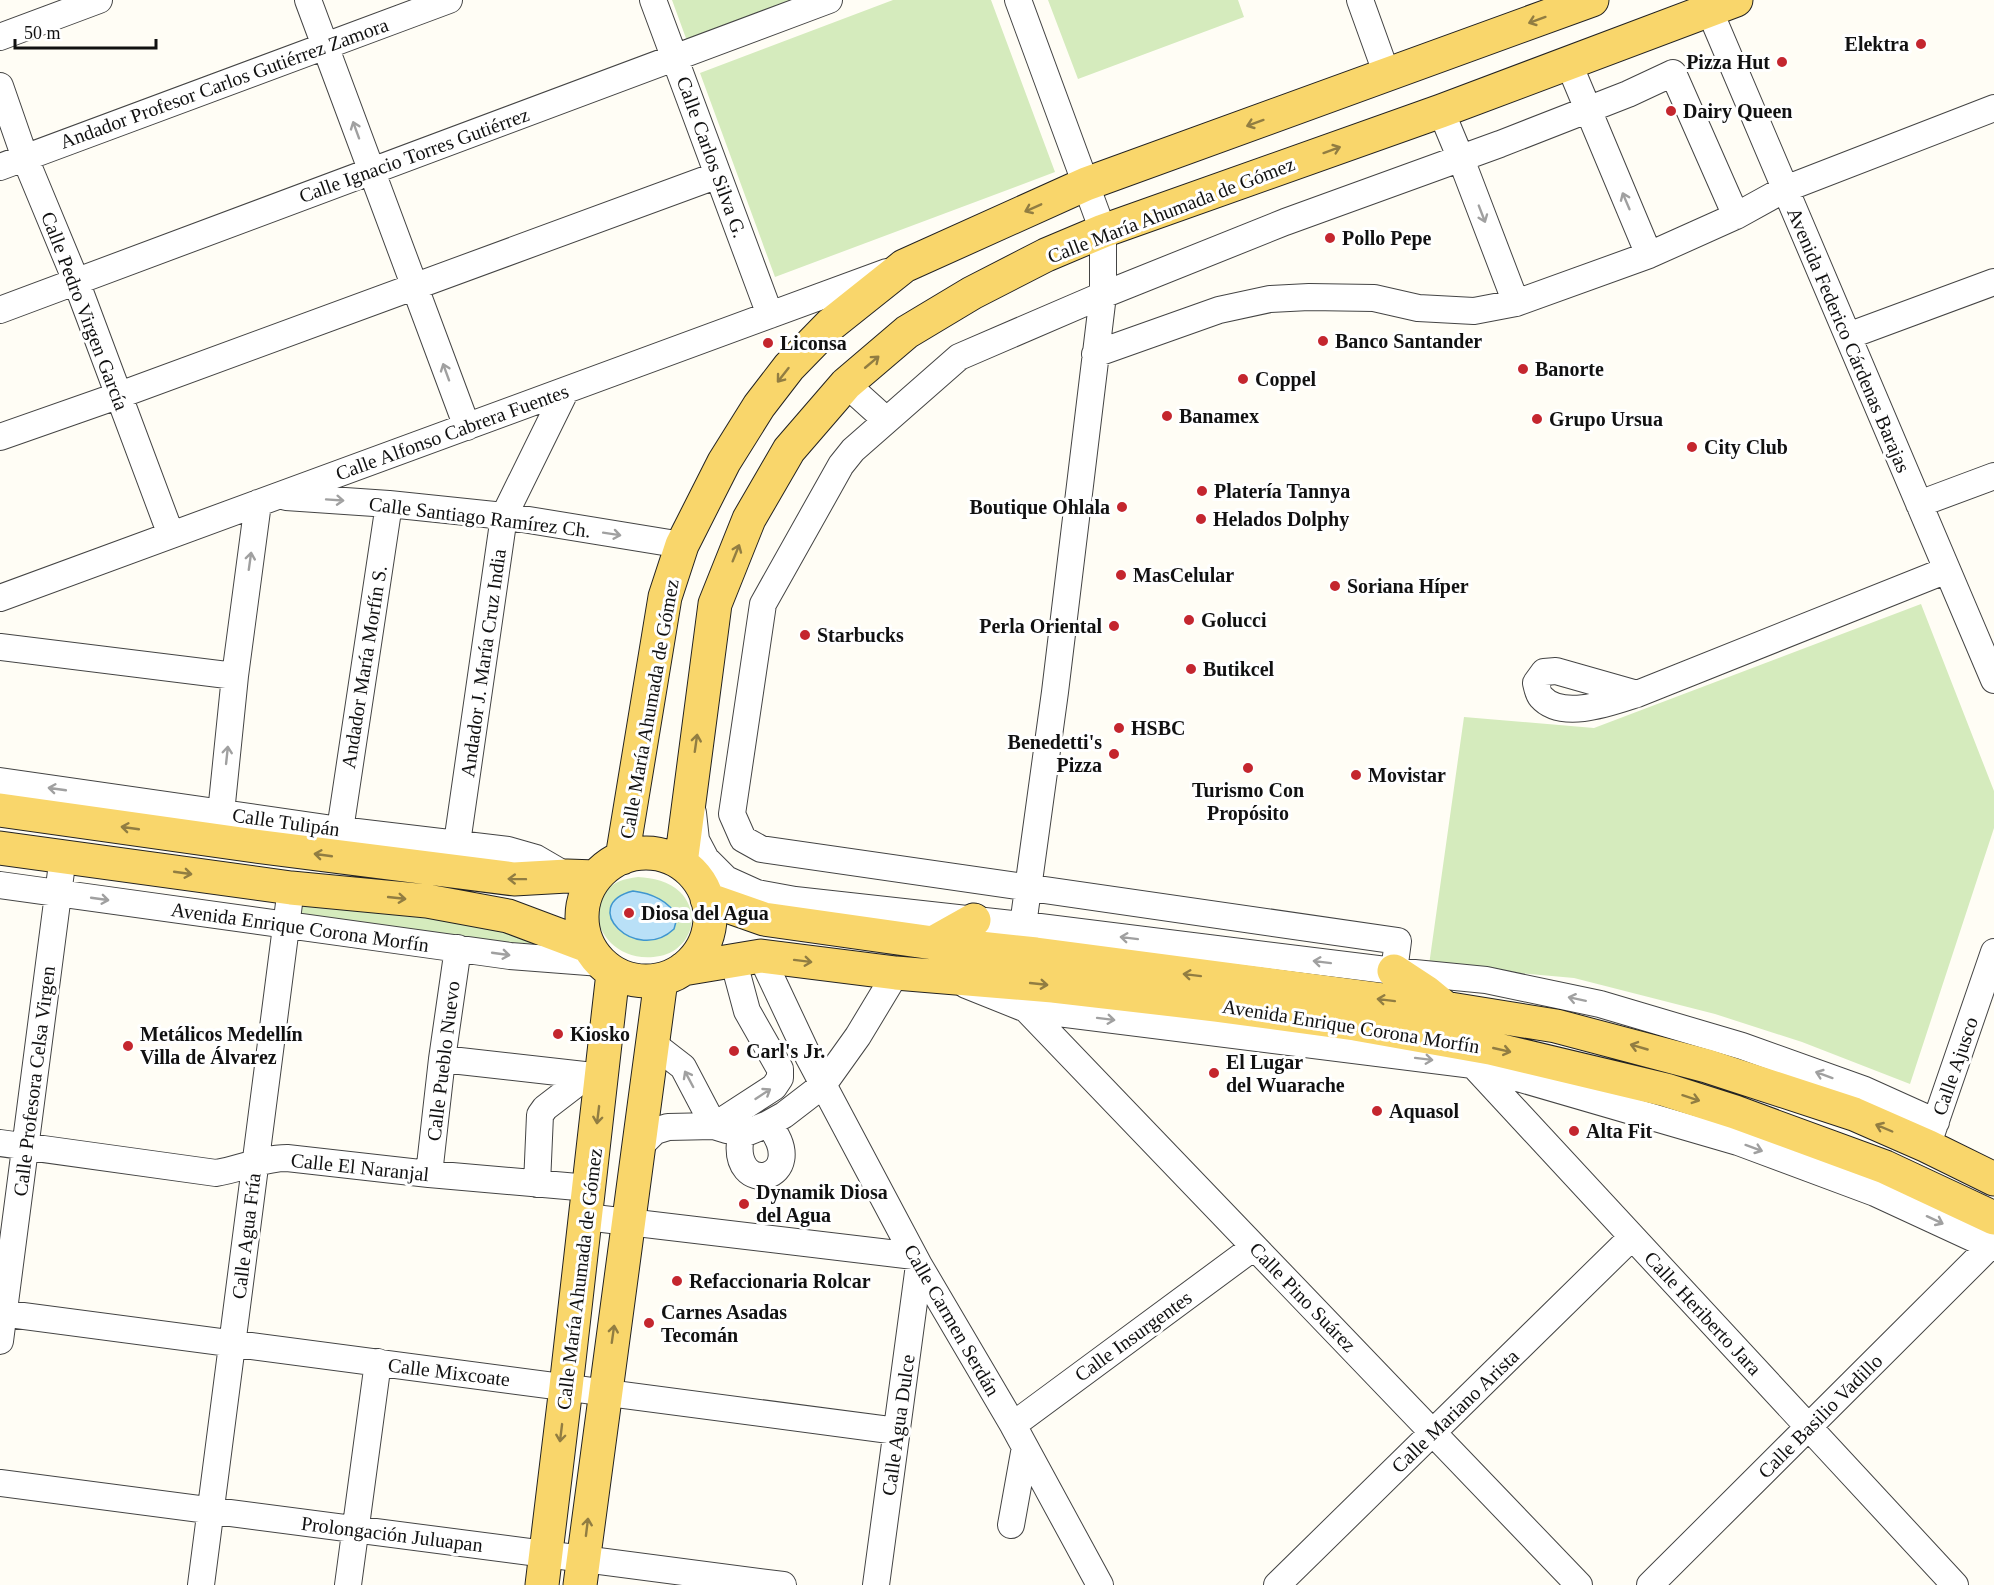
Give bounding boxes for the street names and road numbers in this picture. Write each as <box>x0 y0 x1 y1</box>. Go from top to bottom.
street label: Andador Profesor Carlos Gutiérrez Zamora <box>57 13 391 153</box>
street label: Calle Carlos Silva G. <box>673 73 751 241</box>
street label: Calle Ignacio Torres Gutiérrez <box>296 103 532 208</box>
street label: Calle María Ahumada de Gómez <box>1044 153 1298 267</box>
street label: Avenida Federico Cárdenas Barajas <box>1782 204 1915 476</box>
street label: Calle Pedro Virgen García <box>36 209 133 414</box>
street label: Calle Alfonso Cabrera Fuentes <box>333 380 572 484</box>
street label: Calle Santiago Ramírez Ch. <box>368 492 592 543</box>
street label: Andador J. María Cruz India <box>456 547 510 779</box>
street label: Andador María Morfín S. <box>337 564 391 770</box>
street label: Calle María Ahumada de Gómez <box>615 577 683 841</box>
street label: Calle Tulipán <box>231 804 341 841</box>
street label: Avenida Enrique Corona Morfín <box>170 898 430 957</box>
street label: Calle Profesora Celsa Virgen <box>9 965 60 1198</box>
street label: Calle Pueblo Nuevo <box>422 980 464 1142</box>
street label: Avenida Enrique Corona Morfín <box>1221 995 1481 1058</box>
street label: Calle Ajusco <box>1928 1014 1983 1118</box>
street label: Calle María Ahumada de Gómez <box>552 1147 606 1411</box>
street label: Calle El Naranjal <box>290 1149 431 1186</box>
street label: Calle Agua Fría <box>227 1172 266 1300</box>
street label: Calle Pino Suárez <box>1245 1238 1361 1356</box>
street label: Calle Carmen Serdán <box>900 1240 1004 1400</box>
street label: Calle Heriberto Jara <box>1640 1247 1766 1379</box>
street label: Calle Insurgentes <box>1070 1286 1196 1387</box>
street label: Calle Mariano Arista <box>1387 1345 1523 1477</box>
street label: Calle Basilio Vadillo <box>1753 1349 1887 1483</box>
street label: Calle Agua Dulce <box>877 1353 920 1497</box>
street label: Calle Mixcoate <box>387 1354 511 1390</box>
street label: Prolongación Juluapan <box>300 1512 484 1557</box>

